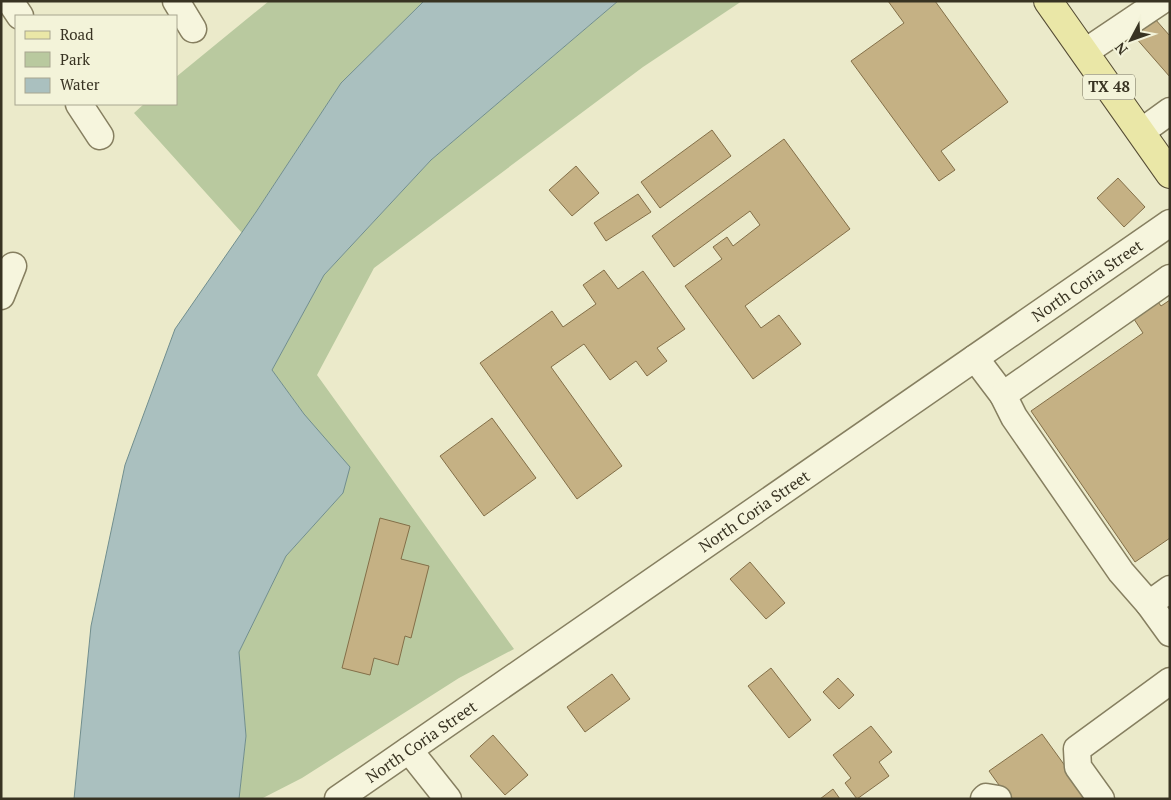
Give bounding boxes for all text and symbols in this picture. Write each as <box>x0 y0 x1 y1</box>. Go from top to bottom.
legend <box>15 15 178 105</box>
north arrow <box>1106 15 1156 65</box>
text: Road <box>60 24 93 44</box>
text: N <box>1110 38 1131 59</box>
text: Park <box>60 49 90 69</box>
text: Water <box>60 74 100 94</box>
road number: TX 48 <box>1083 74 1135 100</box>
street label: North Coria Street <box>1027 234 1147 327</box>
street label: North Coria Street <box>694 465 814 557</box>
street label: North Coria Street <box>361 695 481 788</box>

